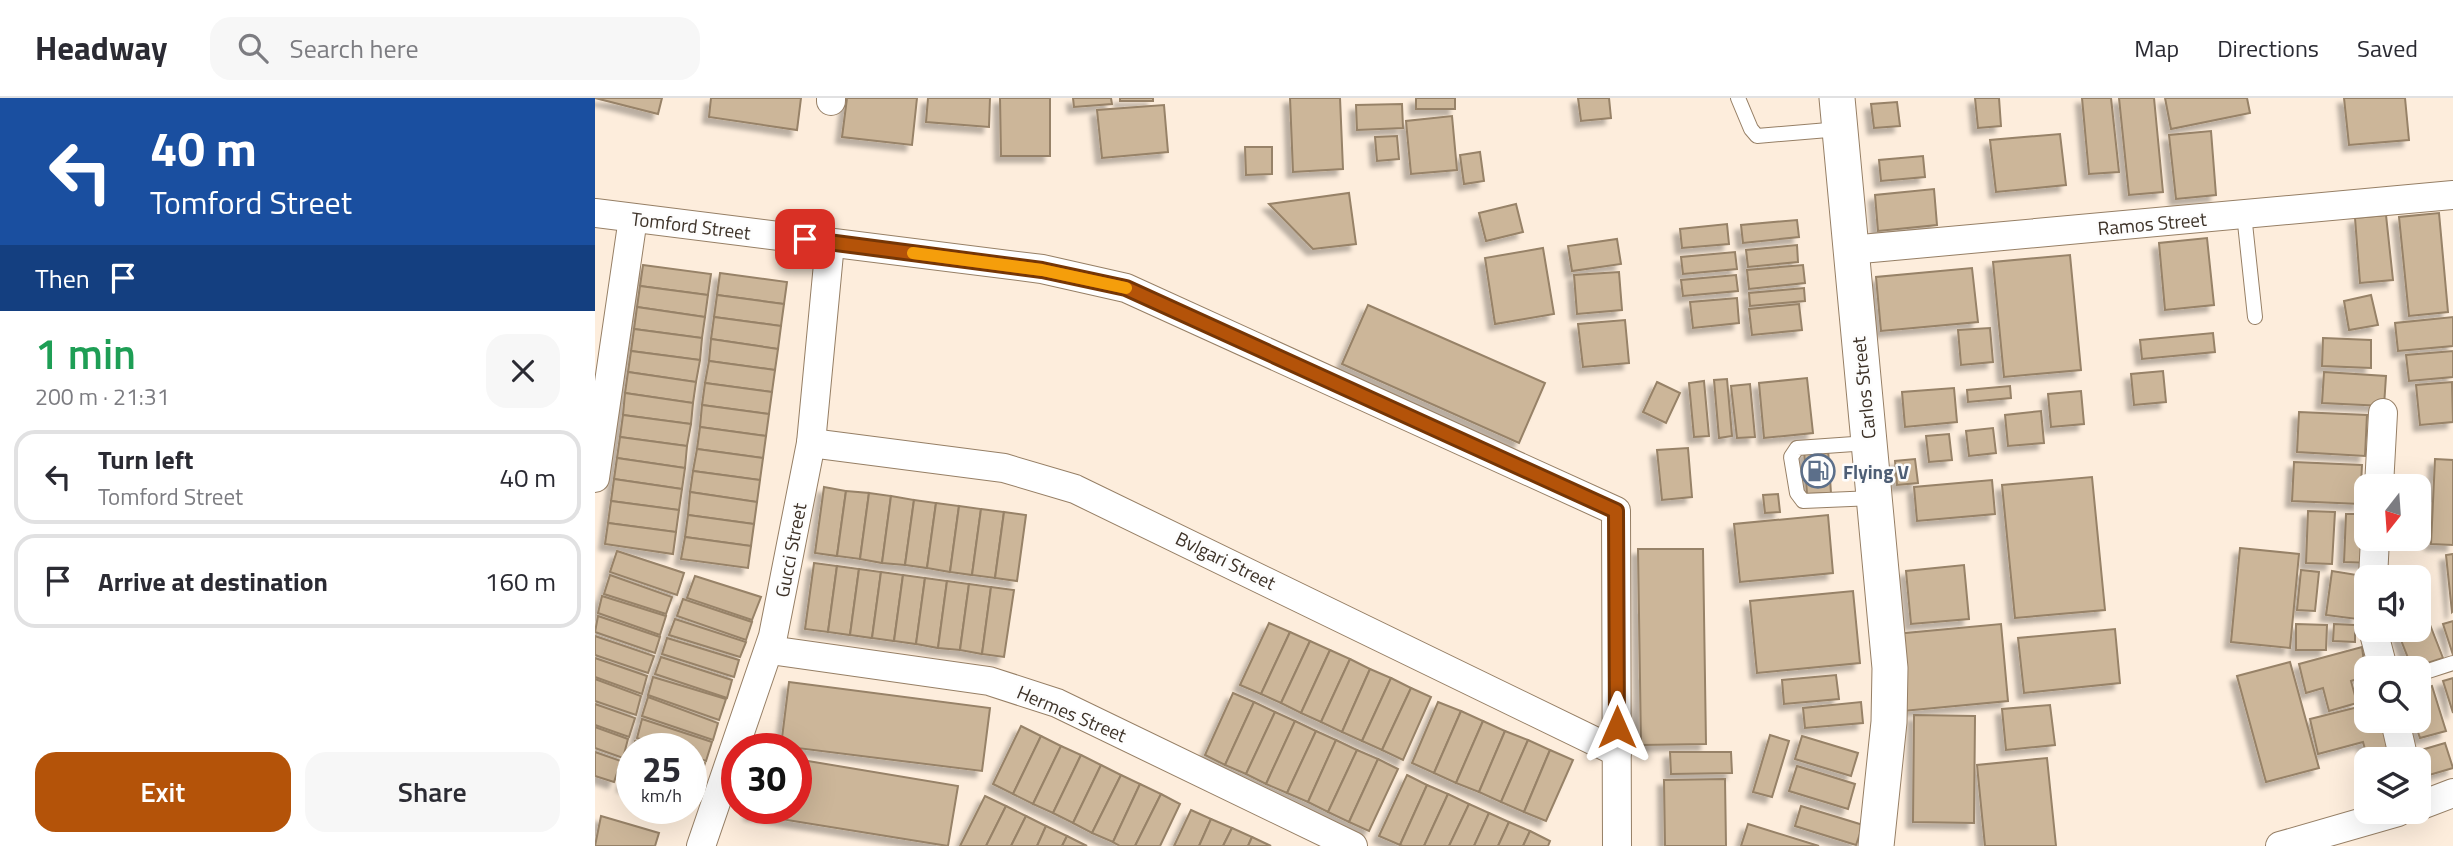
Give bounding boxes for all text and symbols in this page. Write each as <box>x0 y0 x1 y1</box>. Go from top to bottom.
search box <box>210 17 700 80</box>
text: Headway <box>35 23 168 73</box>
icon: search <box>234 29 272 67</box>
text: Search here <box>290 29 419 68</box>
text: Map <box>2134 30 2179 66</box>
text: Directions <box>2217 30 2319 66</box>
text: Saved <box>2357 30 2418 66</box>
text: 40 m <box>150 110 257 185</box>
icon: left <box>35 126 126 217</box>
text: Tomford Street <box>150 178 352 226</box>
street label: Tomford Street <box>630 203 753 247</box>
street label: Ramos Street <box>2096 204 2208 242</box>
pin <box>775 209 835 269</box>
icon: arrive <box>786 220 824 258</box>
text: Then <box>35 259 90 298</box>
icon: arrive <box>104 259 142 297</box>
text: 1 min <box>35 321 136 385</box>
button: close <box>486 334 560 408</box>
street label: Carlos Street <box>1843 335 1883 441</box>
text: 200 m · 21:31 <box>35 379 170 414</box>
text: Turn left <box>98 440 193 479</box>
fuel station icon: Flying V <box>1799 452 1837 490</box>
place label: Flying V <box>1843 457 1909 486</box>
icon: left <box>39 458 77 496</box>
text: 40 m <box>499 458 556 497</box>
north arrow <box>2354 474 2431 551</box>
map controls <box>2354 474 2431 824</box>
text: Tomford Street <box>98 479 243 514</box>
street label: Gucci Street <box>767 500 813 600</box>
street label: Bvlgari Street <box>1171 523 1281 597</box>
icon: arrive <box>39 562 77 600</box>
text: Arrive at destination <box>98 562 328 601</box>
text: 160 m <box>485 562 556 601</box>
button: sound <box>2354 565 2431 642</box>
button: search <box>2354 656 2431 733</box>
street label: Hermes Street <box>1013 677 1132 749</box>
position arrow <box>1580 690 1654 764</box>
speed limit sign: 30 <box>721 733 812 824</box>
text: 25 <box>642 742 681 796</box>
button: layers <box>2354 747 2431 824</box>
button: Exit <box>35 752 291 832</box>
button: Share <box>305 752 560 832</box>
text: km/h <box>641 782 682 809</box>

